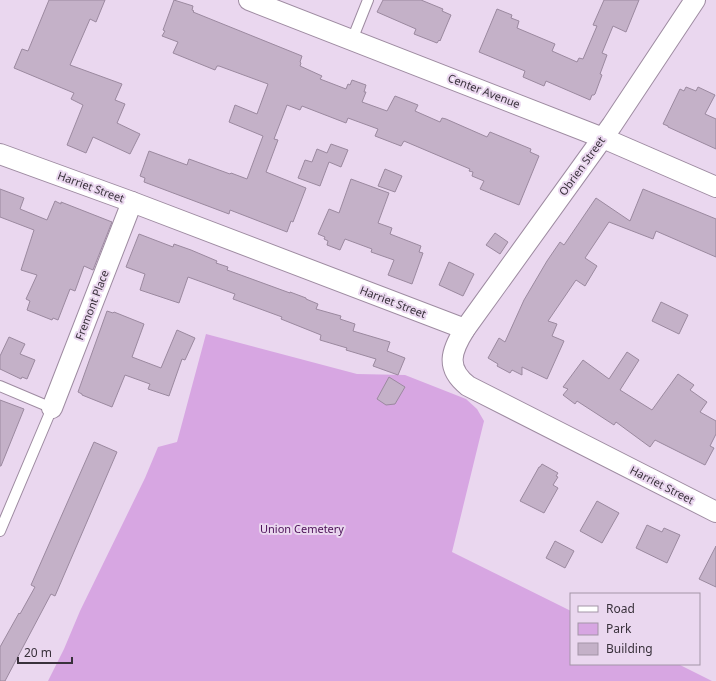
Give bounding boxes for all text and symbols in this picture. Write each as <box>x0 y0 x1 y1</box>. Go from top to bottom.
street label: Center Avenue <box>446 70 522 111</box>
street label: Obrien Street <box>555 133 608 198</box>
street label: Harriet Street <box>56 168 127 206</box>
street label: Fremont Place <box>71 268 112 342</box>
street label: Harriet Street <box>358 282 429 321</box>
street label: Harriet Street <box>628 462 697 507</box>
park label: Union Cemetery <box>260 521 344 536</box>
legend <box>570 593 700 665</box>
text: Road <box>606 600 635 617</box>
text: Park <box>606 620 632 637</box>
scale bar <box>18 639 72 665</box>
text: Building <box>606 640 653 657</box>
text: 20 m <box>24 644 52 661</box>

